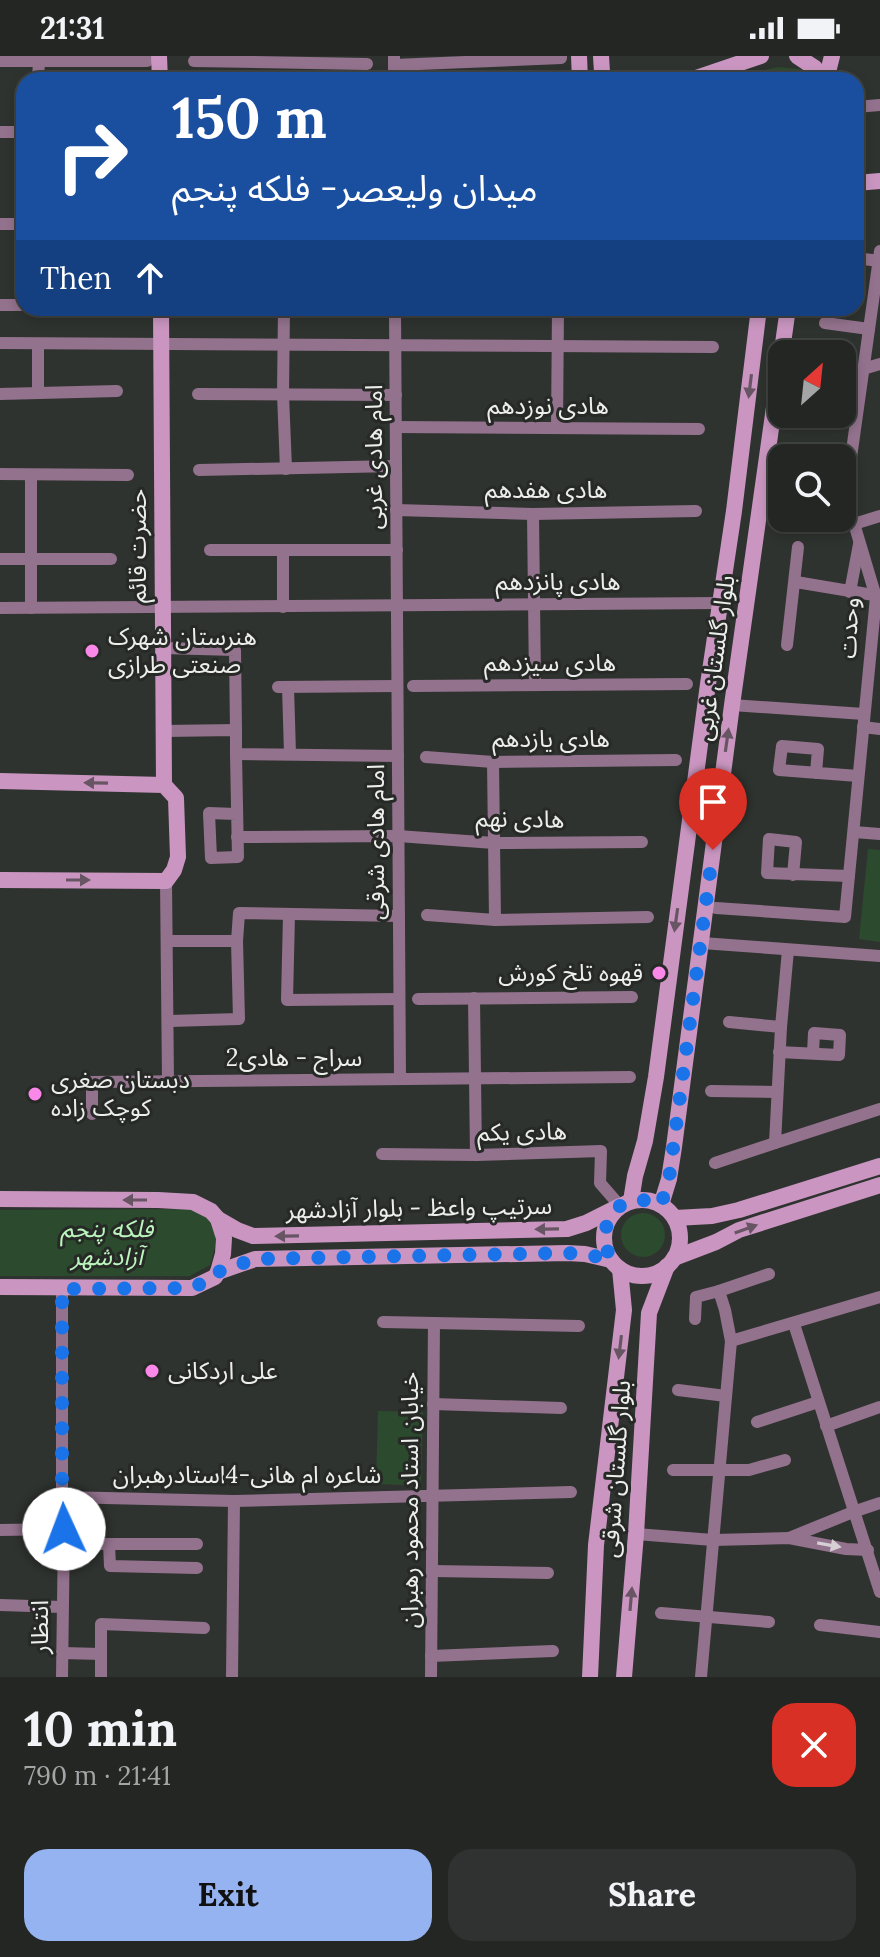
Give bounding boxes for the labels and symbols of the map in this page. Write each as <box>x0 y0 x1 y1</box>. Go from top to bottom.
north arrow <box>768 340 856 428</box>
one-way arrow <box>743 373 756 398</box>
street label: امام هادی غربی <box>358 385 392 529</box>
street label: هادی نوزدهم <box>487 390 609 423</box>
street label: هادی هفدهم <box>485 474 607 507</box>
street label: حضرت قائم <box>122 489 155 603</box>
street label: هادی پانزدهم <box>496 566 620 599</box>
street label: بلوار گلستان غربی <box>688 573 741 743</box>
street label: وحدت <box>831 596 866 659</box>
place label: هنرستان شهرک صنعتی طرازی <box>108 621 257 680</box>
marker: هنرستان شهرک صنعتی طرازی <box>83 642 101 660</box>
street label: هادی سیزدهم <box>484 647 616 680</box>
street label: هادی یازدهم <box>492 723 610 756</box>
one-way arrow <box>721 727 734 752</box>
street label: امام هادی شرقی <box>360 764 394 920</box>
pin <box>679 768 747 850</box>
one-way arrow <box>83 777 108 790</box>
street label: هادی نهم <box>475 802 565 837</box>
one-way arrow <box>66 874 91 886</box>
one-way arrow <box>669 908 682 933</box>
place label: قهوه تلخ کورش <box>498 957 643 990</box>
marker: قهوه تلخ کورش <box>650 964 668 982</box>
street label: سراج - هادی2 <box>226 1042 362 1075</box>
place label: دبستان صغری کوچک زاده <box>51 1064 190 1123</box>
marker: دبستان صغری کوچک زاده <box>26 1085 44 1103</box>
street label: هادی یکم <box>477 1115 567 1150</box>
street label: سرتیپ واعظ - بلوار آزادشهر <box>285 1190 552 1226</box>
one-way arrow <box>122 1193 147 1206</box>
park label: فلکه پنجم آزادشهر <box>60 1213 154 1272</box>
one-way arrow <box>735 1222 759 1234</box>
one-way arrow <box>534 1223 559 1236</box>
one-way arrow <box>274 1229 299 1242</box>
one-way arrow <box>613 1335 626 1360</box>
place label: علی اردکانی <box>168 1355 278 1386</box>
marker: علی اردکانی <box>143 1362 161 1380</box>
street label: خیابان استاد محمود رهبران <box>394 1372 425 1628</box>
street label: بلوار گلستان شرقی <box>594 1379 637 1559</box>
street label: شاعره ام هانی-4استادرهبران <box>113 1459 381 1493</box>
position arrow <box>22 1487 106 1571</box>
one-way arrow <box>816 1540 841 1552</box>
one-way arrow <box>625 1586 638 1611</box>
street label: انتظار <box>24 1600 55 1655</box>

